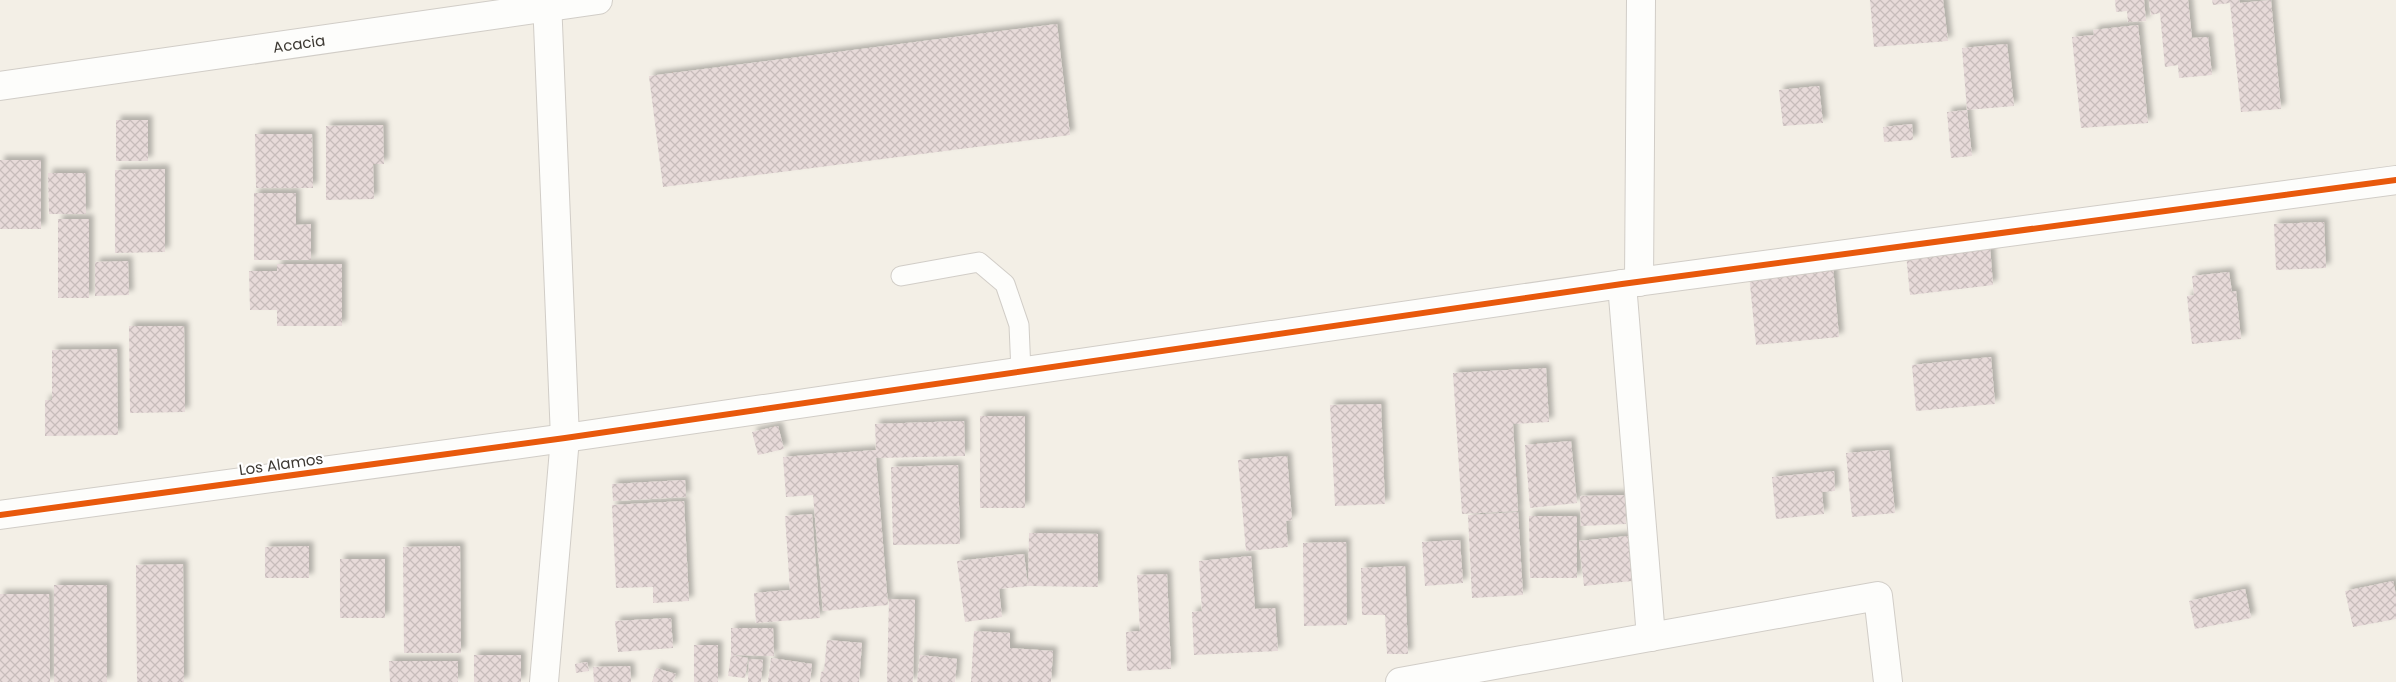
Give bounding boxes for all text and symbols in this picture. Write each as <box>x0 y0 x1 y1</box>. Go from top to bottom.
street label: Acacia <box>272 29 326 57</box>
street label: Los Alamos <box>238 448 325 480</box>

